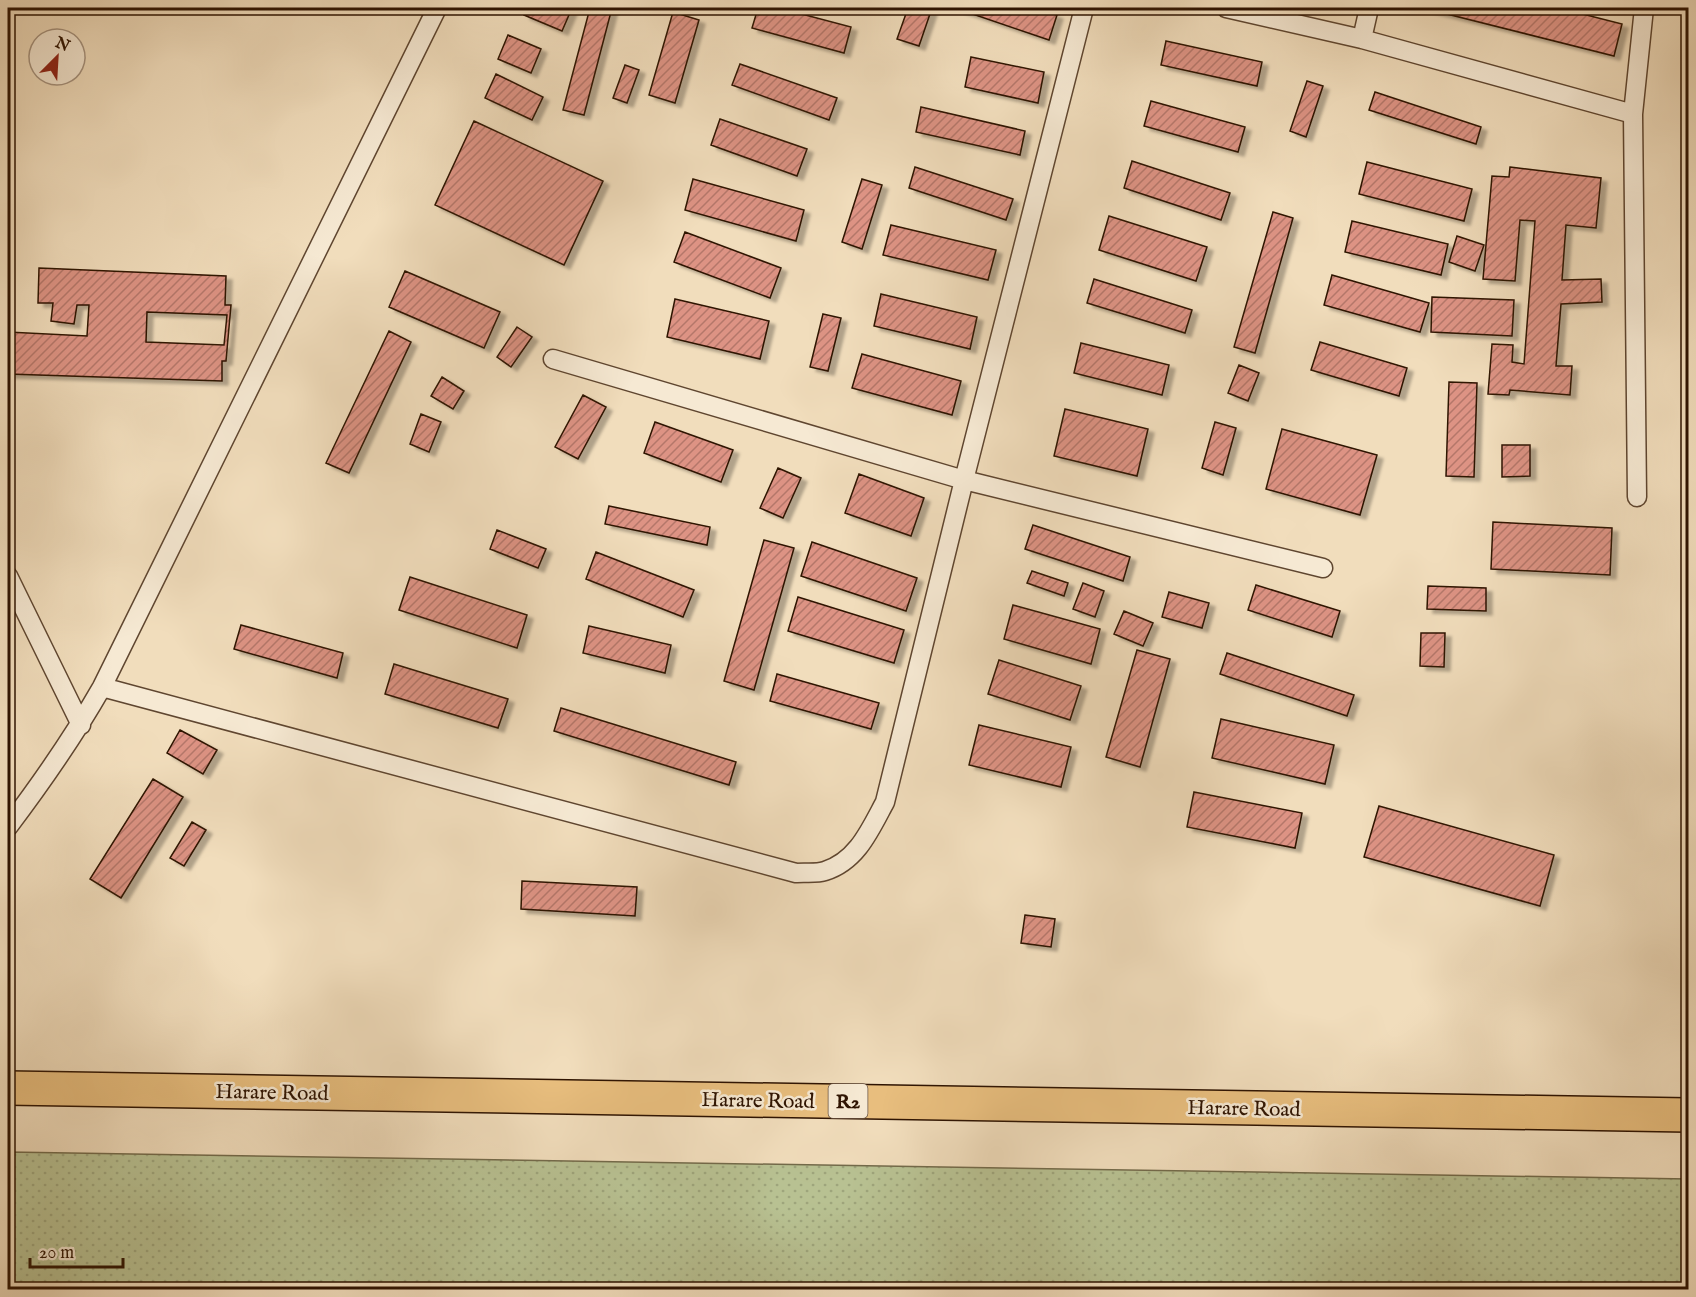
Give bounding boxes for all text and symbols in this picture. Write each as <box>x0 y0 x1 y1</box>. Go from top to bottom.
north arrow <box>27 27 87 87</box>
text: N <box>51 33 73 57</box>
street label: Harare Road <box>215 1079 330 1108</box>
road number: R2 <box>828 1084 868 1118</box>
street label: Harare Road <box>701 1087 816 1116</box>
street label: Harare Road <box>1187 1095 1302 1124</box>
scale bar <box>30 1231 123 1269</box>
text: 20 m <box>39 1242 74 1265</box>

